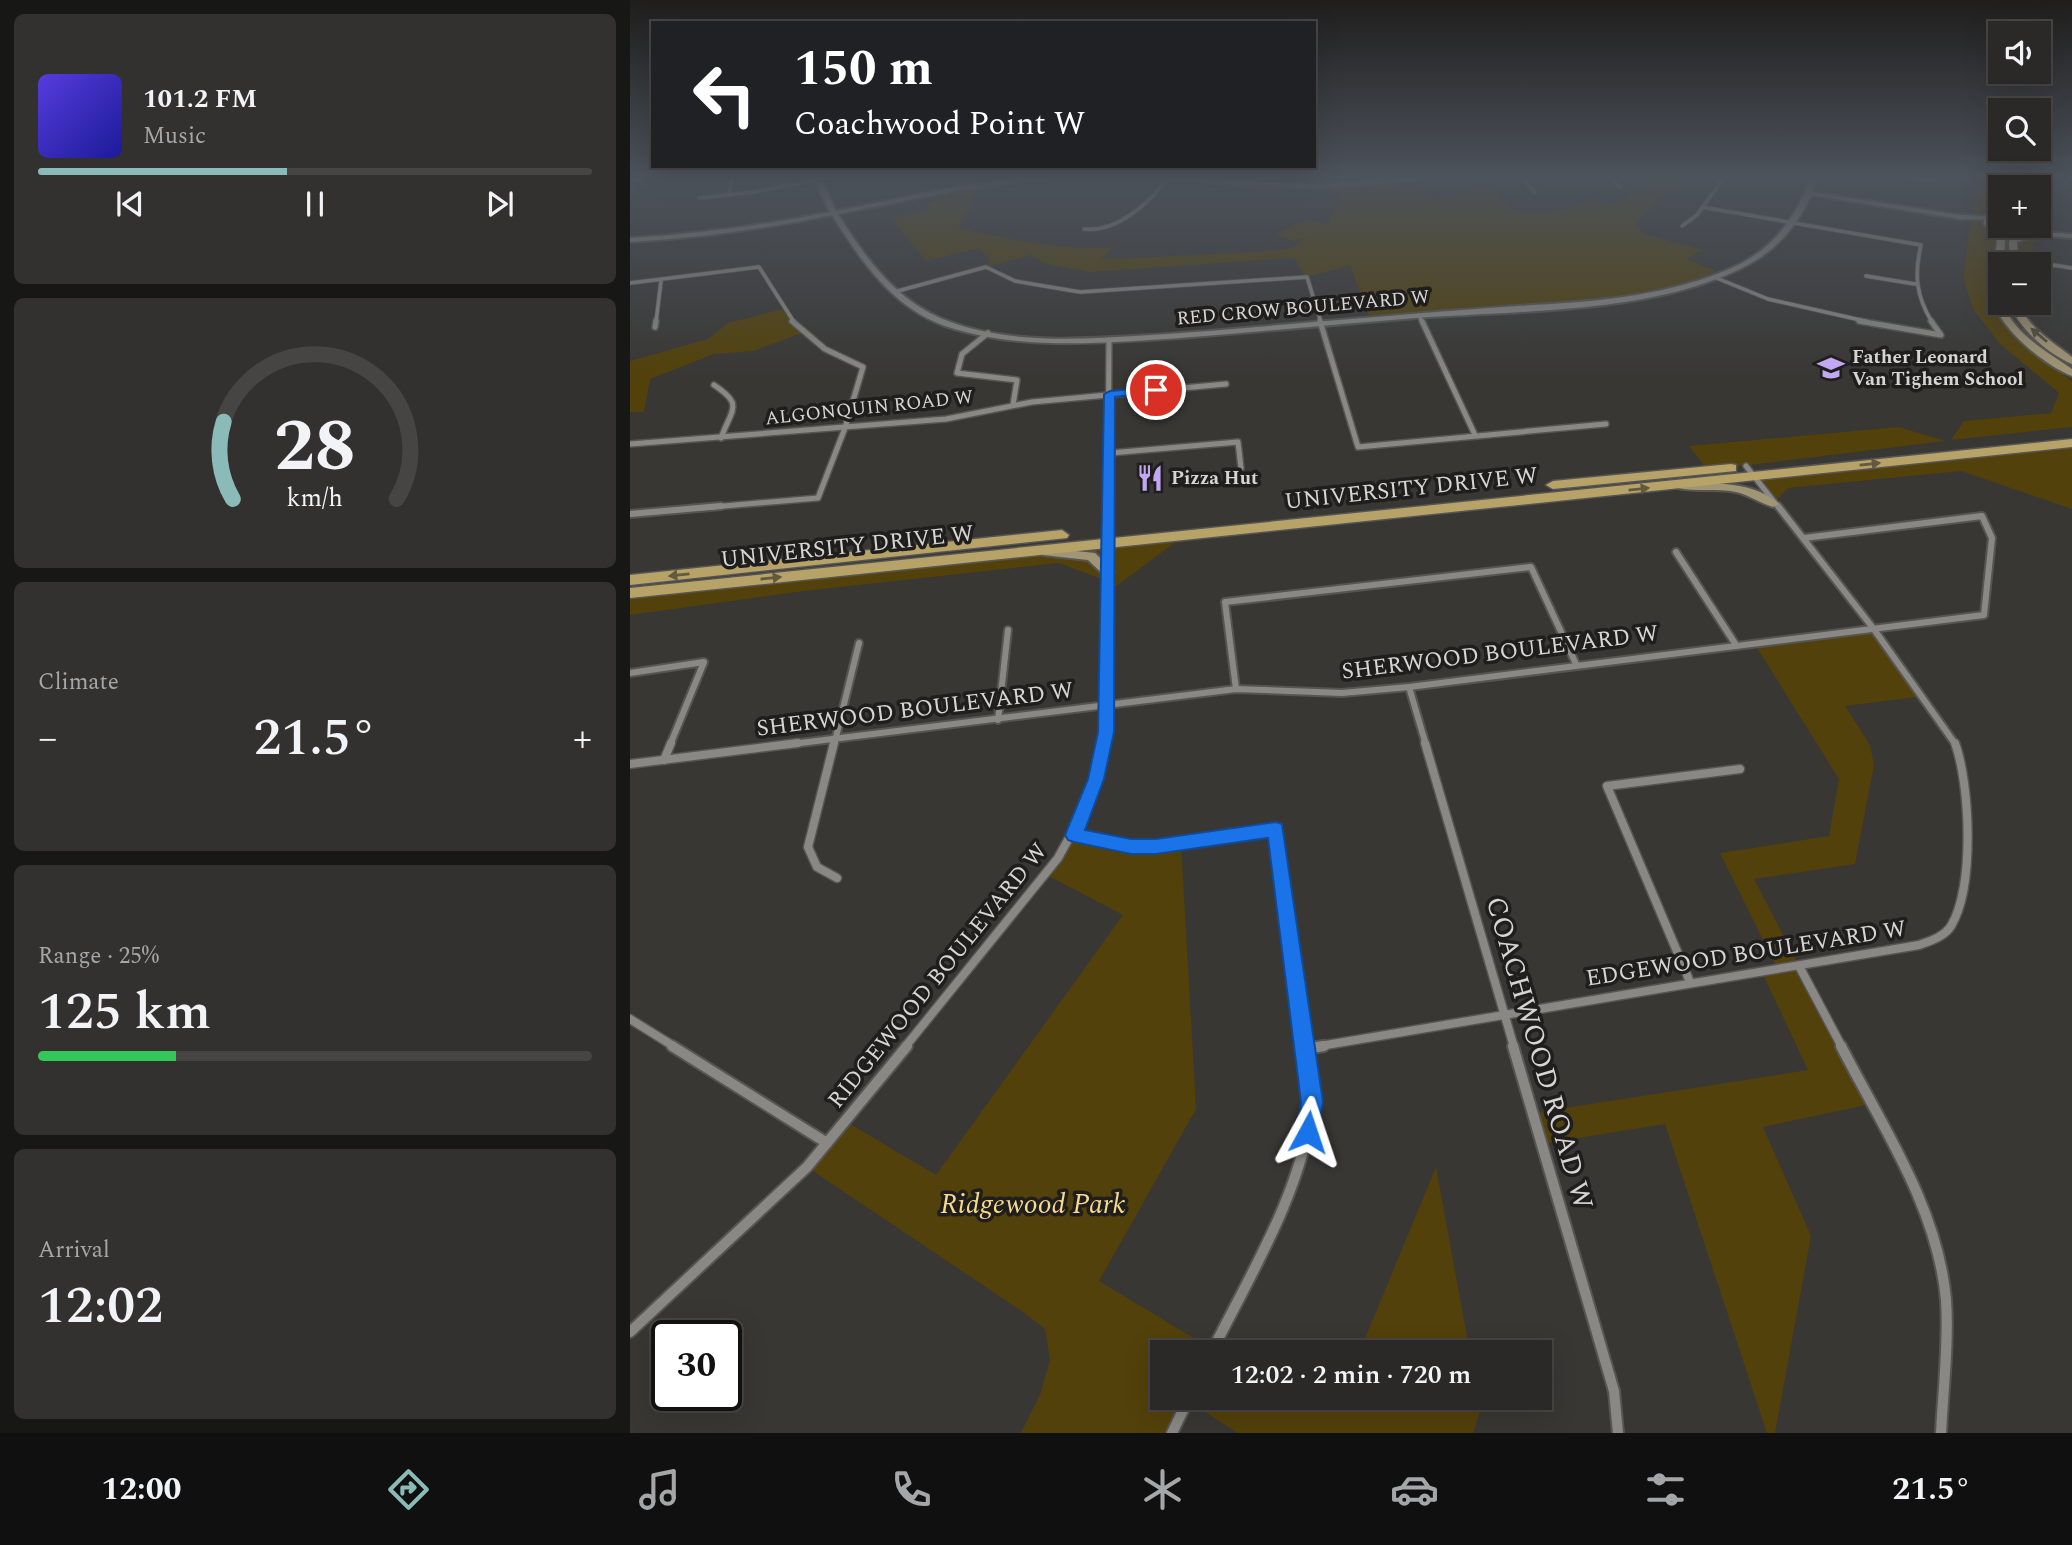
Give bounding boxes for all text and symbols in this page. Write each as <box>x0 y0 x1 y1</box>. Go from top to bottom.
map controls <box>1988 21 2051 315</box>
button: sound <box>1988 21 2051 84</box>
text: 150 m <box>794 32 933 107</box>
icon: left <box>679 49 770 140</box>
text: 101.2 FM <box>143 79 257 119</box>
button: search <box>1988 98 2051 161</box>
text: Coachwood Point W <box>794 100 1085 149</box>
text: Music <box>143 119 206 154</box>
button: + <box>1988 175 2051 238</box>
icon: previous <box>111 185 149 223</box>
icon: pause <box>296 185 334 223</box>
icon: next <box>481 185 519 223</box>
button: − <box>1988 252 2051 315</box>
street label: RED CROW BOULEVARD W <box>1175 282 1431 333</box>
one-way arrow <box>2030 328 2047 343</box>
place label: Father Leonard Van Tighem School <box>1852 343 2023 394</box>
school or university icon: Father Leonard Van Tighem School <box>1816 353 1846 383</box>
pin <box>1126 360 1186 420</box>
icon: arrive <box>1137 371 1175 409</box>
street label: ALGONQUIN ROAD W <box>764 383 975 433</box>
text: 28 <box>274 392 356 503</box>
street label: UNIVERSITY DRIVE W <box>1283 458 1540 520</box>
one-way arrow <box>1860 459 1882 470</box>
restaurant icon: Pizza Hut <box>1135 463 1165 493</box>
place label: Pizza Hut <box>1171 464 1258 493</box>
text: km/h <box>287 479 343 517</box>
one-way arrow <box>1628 483 1650 494</box>
street label: UNIVERSITY DRIVE W <box>719 516 976 578</box>
one-way arrow <box>667 569 689 580</box>
one-way arrow <box>760 573 782 584</box>
street label: SHERWOOD BOULEVARD W <box>1340 616 1661 690</box>
text: Climate <box>38 665 119 700</box>
street label: SHERWOOD BOULEVARD W <box>755 673 1076 747</box>
text: 21.5° <box>253 699 377 778</box>
text: − <box>38 710 57 768</box>
text: + <box>573 710 592 768</box>
street label: RIDGEWOOD BOULEVARD W <box>820 835 1057 1116</box>
street label: COACHWOOD ROAD W <box>1474 891 1604 1215</box>
street label: EDGEWOOD BOULEVARD W <box>1583 911 1909 997</box>
text: Range · 25% <box>38 939 159 974</box>
text: 125 km <box>38 973 211 1052</box>
position arrow <box>1271 1095 1345 1169</box>
park label: Ridgewood Park <box>940 1183 1126 1226</box>
text: Arrival <box>38 1233 110 1268</box>
text: 12:02 <box>38 1267 163 1346</box>
speed limit sign: 30 <box>651 1320 742 1411</box>
text: 12:02 · 2 min · 720 m <box>1231 1355 1471 1395</box>
text: 12:00 <box>101 1465 182 1514</box>
icon: directions <box>384 1465 433 1514</box>
icon: music <box>635 1465 684 1514</box>
icon: phone <box>887 1465 936 1514</box>
icon: climate <box>1138 1465 1187 1514</box>
icon: car <box>1390 1465 1439 1514</box>
icon: filters <box>1641 1465 1690 1514</box>
text: 21.5° <box>1892 1465 1971 1514</box>

